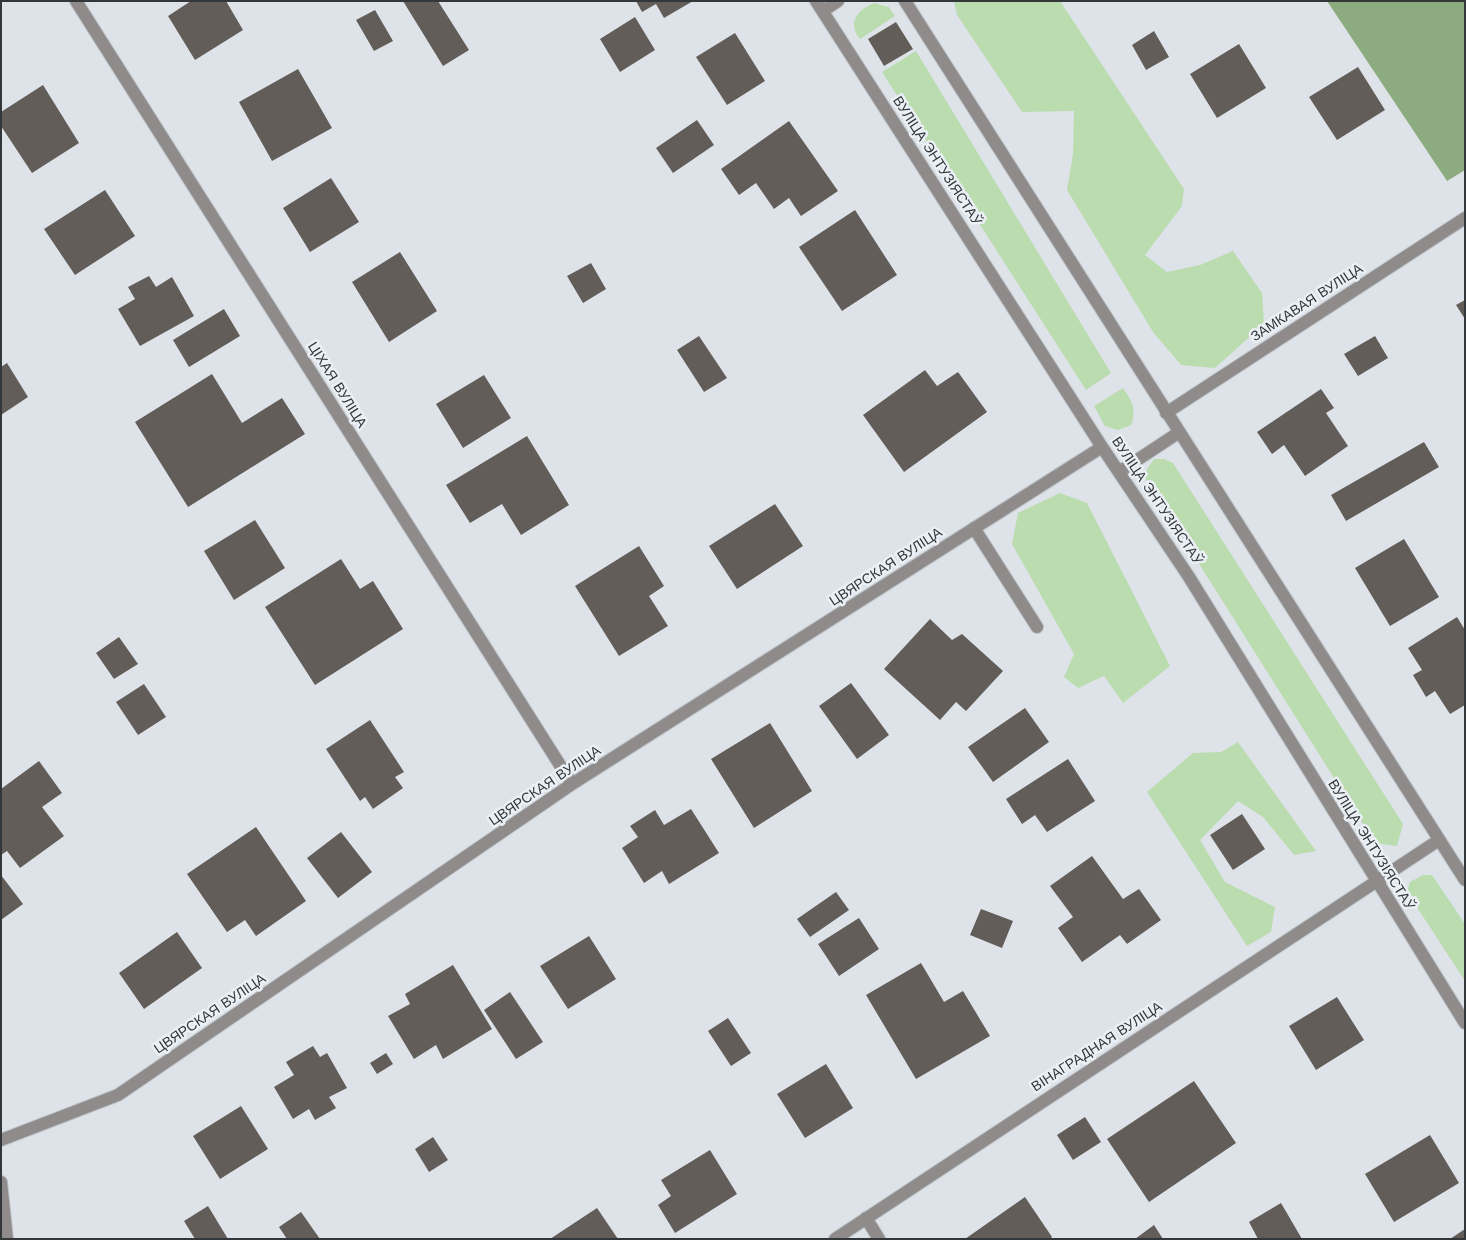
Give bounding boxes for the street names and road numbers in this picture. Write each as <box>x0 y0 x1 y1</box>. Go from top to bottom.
street label: ВУЛІЦА ЭНТУЗІЯСТАЎ <box>889 93 985 229</box>
street label: ЗАМКАВАЯ ВУЛІЦА <box>1248 261 1366 345</box>
street label: ЦІХАЯ ВУЛІЦА <box>304 339 370 431</box>
street label: ВУЛІЦА ЭНТУЗІЯСТАЎ <box>1108 434 1206 568</box>
street label: ЦВЯРСКАЯ ВУЛІЦА <box>826 524 946 610</box>
street label: ЦВЯРСКАЯ ВУЛІЦА <box>486 742 604 830</box>
street label: ВУЛІЦА ЭНТУЗІЯСТАЎ <box>1324 777 1418 913</box>
street label: ЦВЯРСКАЯ ВУЛІЦА <box>151 970 269 1058</box>
street label: ВІНАГРАДНАЯ ВУЛІЦА <box>1029 998 1165 1096</box>

